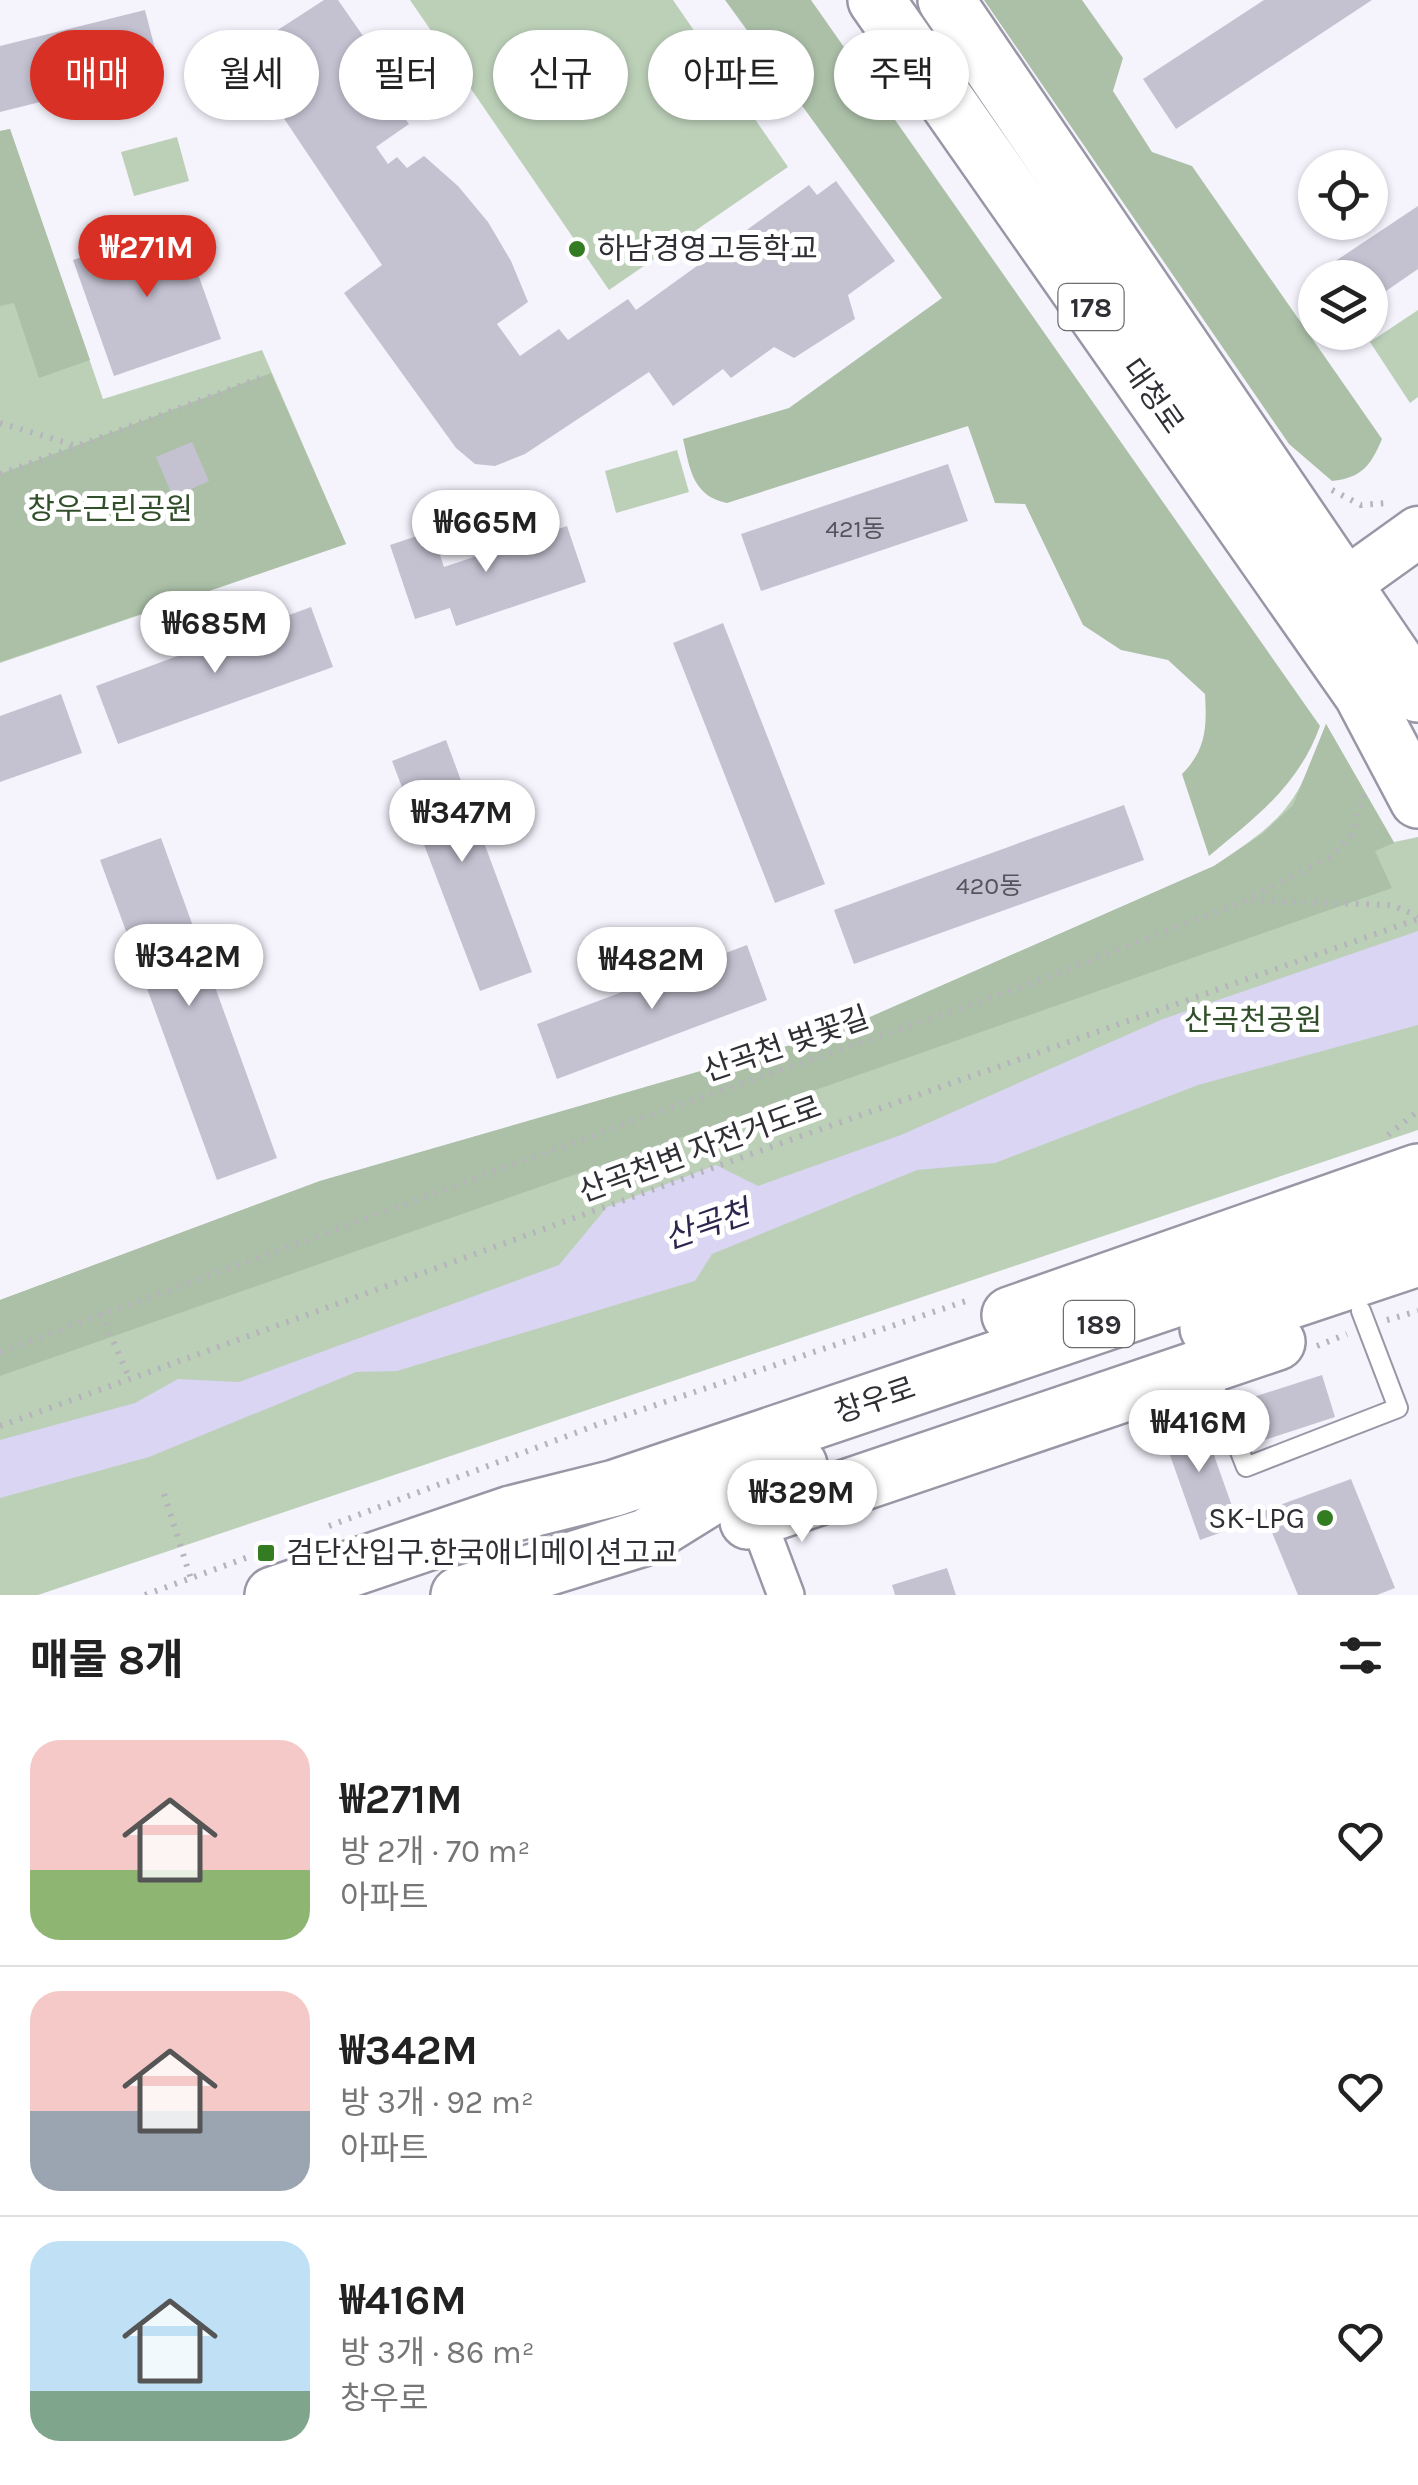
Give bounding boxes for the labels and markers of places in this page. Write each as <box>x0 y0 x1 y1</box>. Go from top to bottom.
pin: ₩271M <box>77 215 217 300</box>
place label: 하남경영고등학교 <box>597 231 818 267</box>
marker: 하남경영고등학교 <box>566 238 588 260</box>
pin: ₩665M <box>416 490 556 575</box>
pin: ₩685M <box>145 591 285 676</box>
pin: ₩347M <box>392 780 532 865</box>
pin: ₩342M <box>119 924 259 1009</box>
pin: ₩482M <box>582 927 722 1012</box>
pin: ₩416M <box>1129 1390 1269 1475</box>
pin: ₩329M <box>732 1460 872 1545</box>
place label: SK-LPG <box>1208 1500 1305 1536</box>
marker: SK-LPG <box>1314 1507 1336 1529</box>
place label: 검단산입구.한국애니메이션고교 <box>286 1535 678 1571</box>
marker: 검단산입구.한국애니메이션고교 <box>255 1542 277 1564</box>

